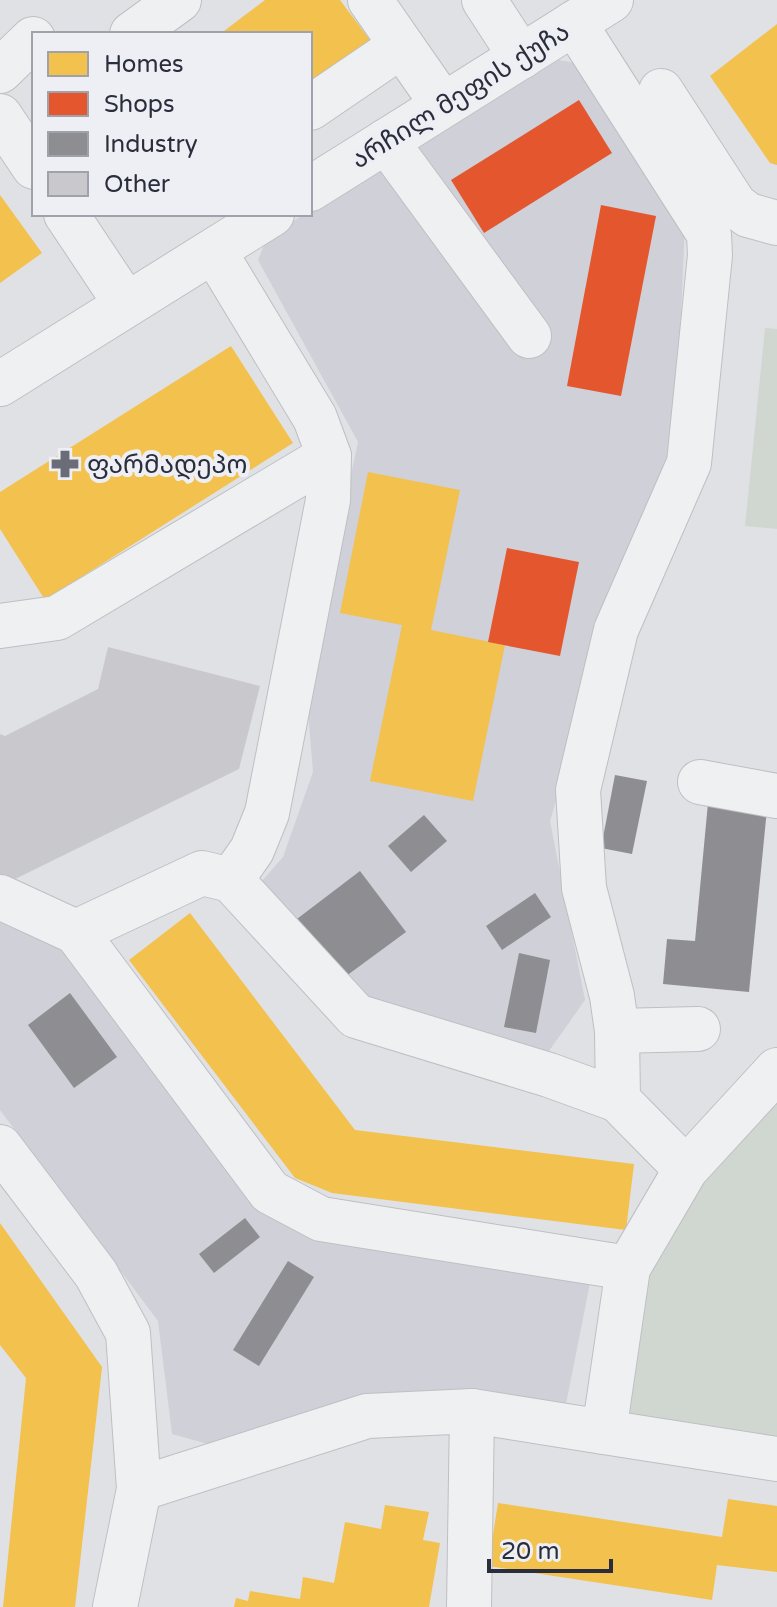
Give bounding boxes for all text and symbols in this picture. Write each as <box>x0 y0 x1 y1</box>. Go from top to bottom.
street label: არჩილ მეფის ქუჩა <box>345 16 575 175</box>
legend <box>32 32 312 216</box>
text: Homes <box>104 50 184 79</box>
text: Shops <box>104 90 174 119</box>
text: Industry <box>104 130 198 159</box>
text: Other <box>104 170 171 199</box>
pharmacy icon: ფარმადეპო <box>50 449 80 479</box>
place label: ფარმადეპო <box>87 449 248 480</box>
scale bar <box>489 1523 611 1573</box>
text: 20 m <box>501 1537 559 1566</box>

